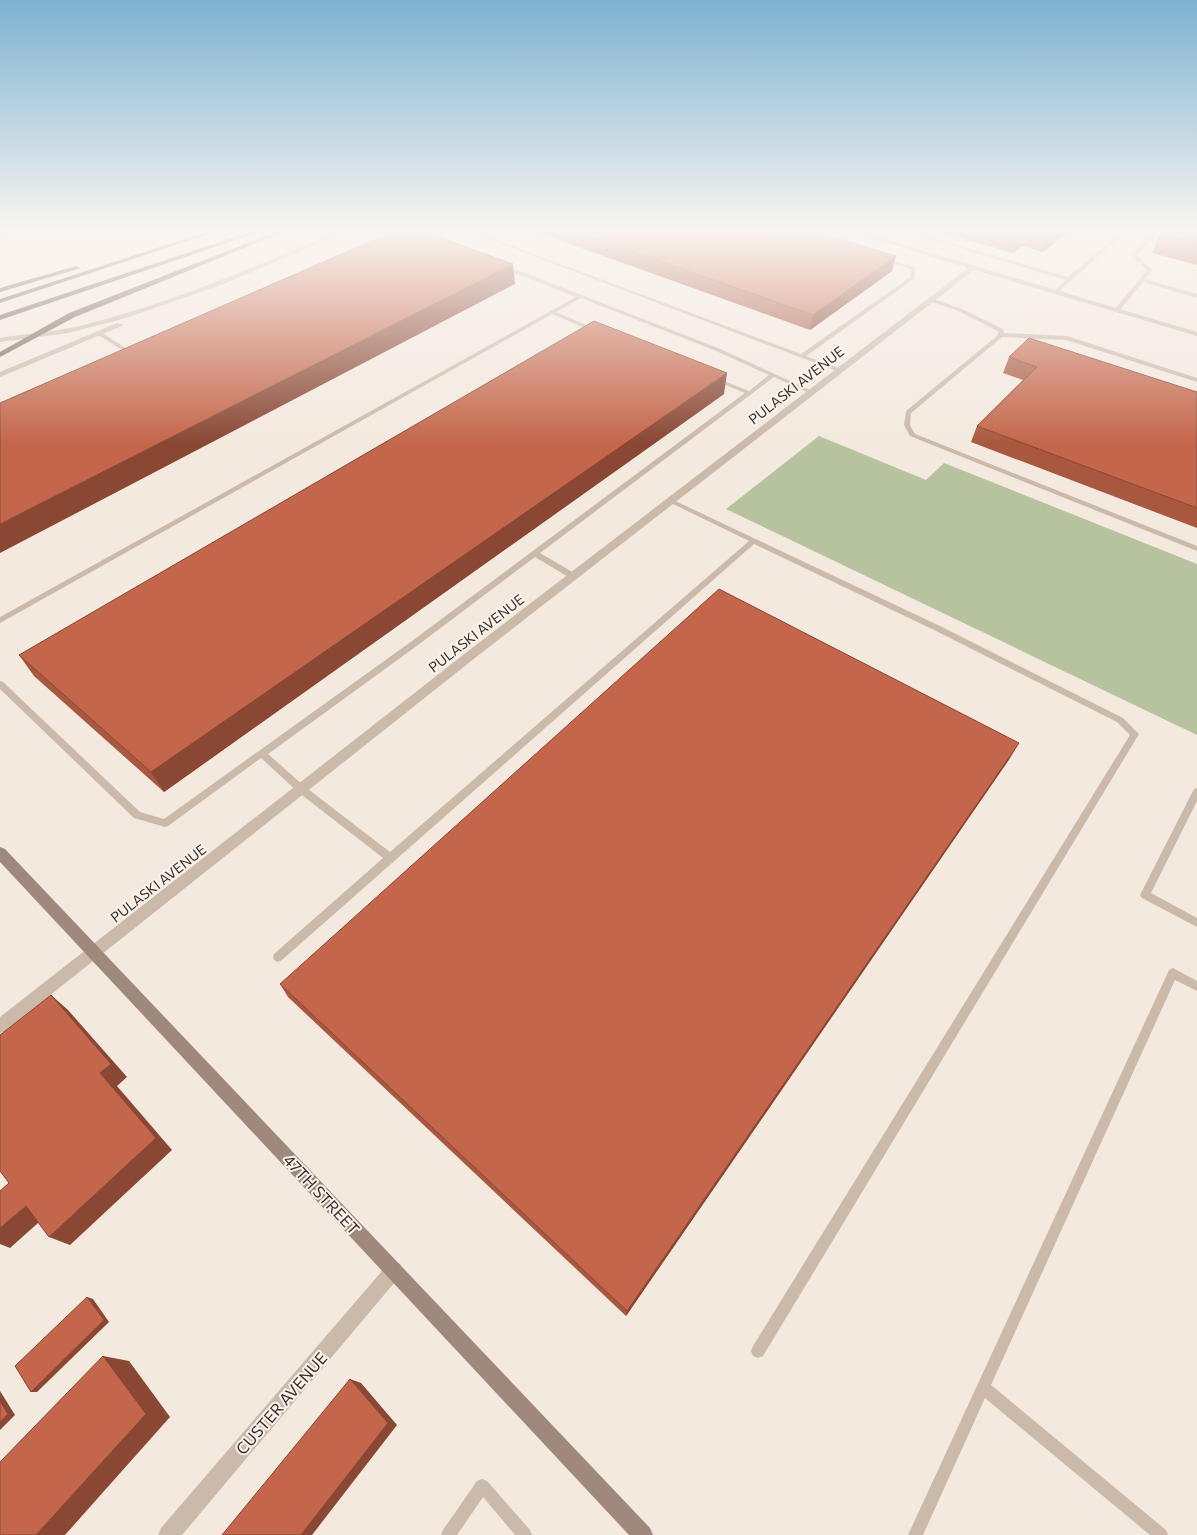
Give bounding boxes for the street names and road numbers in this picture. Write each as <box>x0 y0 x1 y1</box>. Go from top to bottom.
street label: PULASKI AVENUE <box>745 342 847 428</box>
street label: PULASKI AVENUE <box>425 590 527 676</box>
street label: PULASKI AVENUE <box>107 840 209 926</box>
street label: 47TH STREET <box>280 1150 364 1238</box>
street label: CUSTER AVENUE <box>232 1348 330 1458</box>

